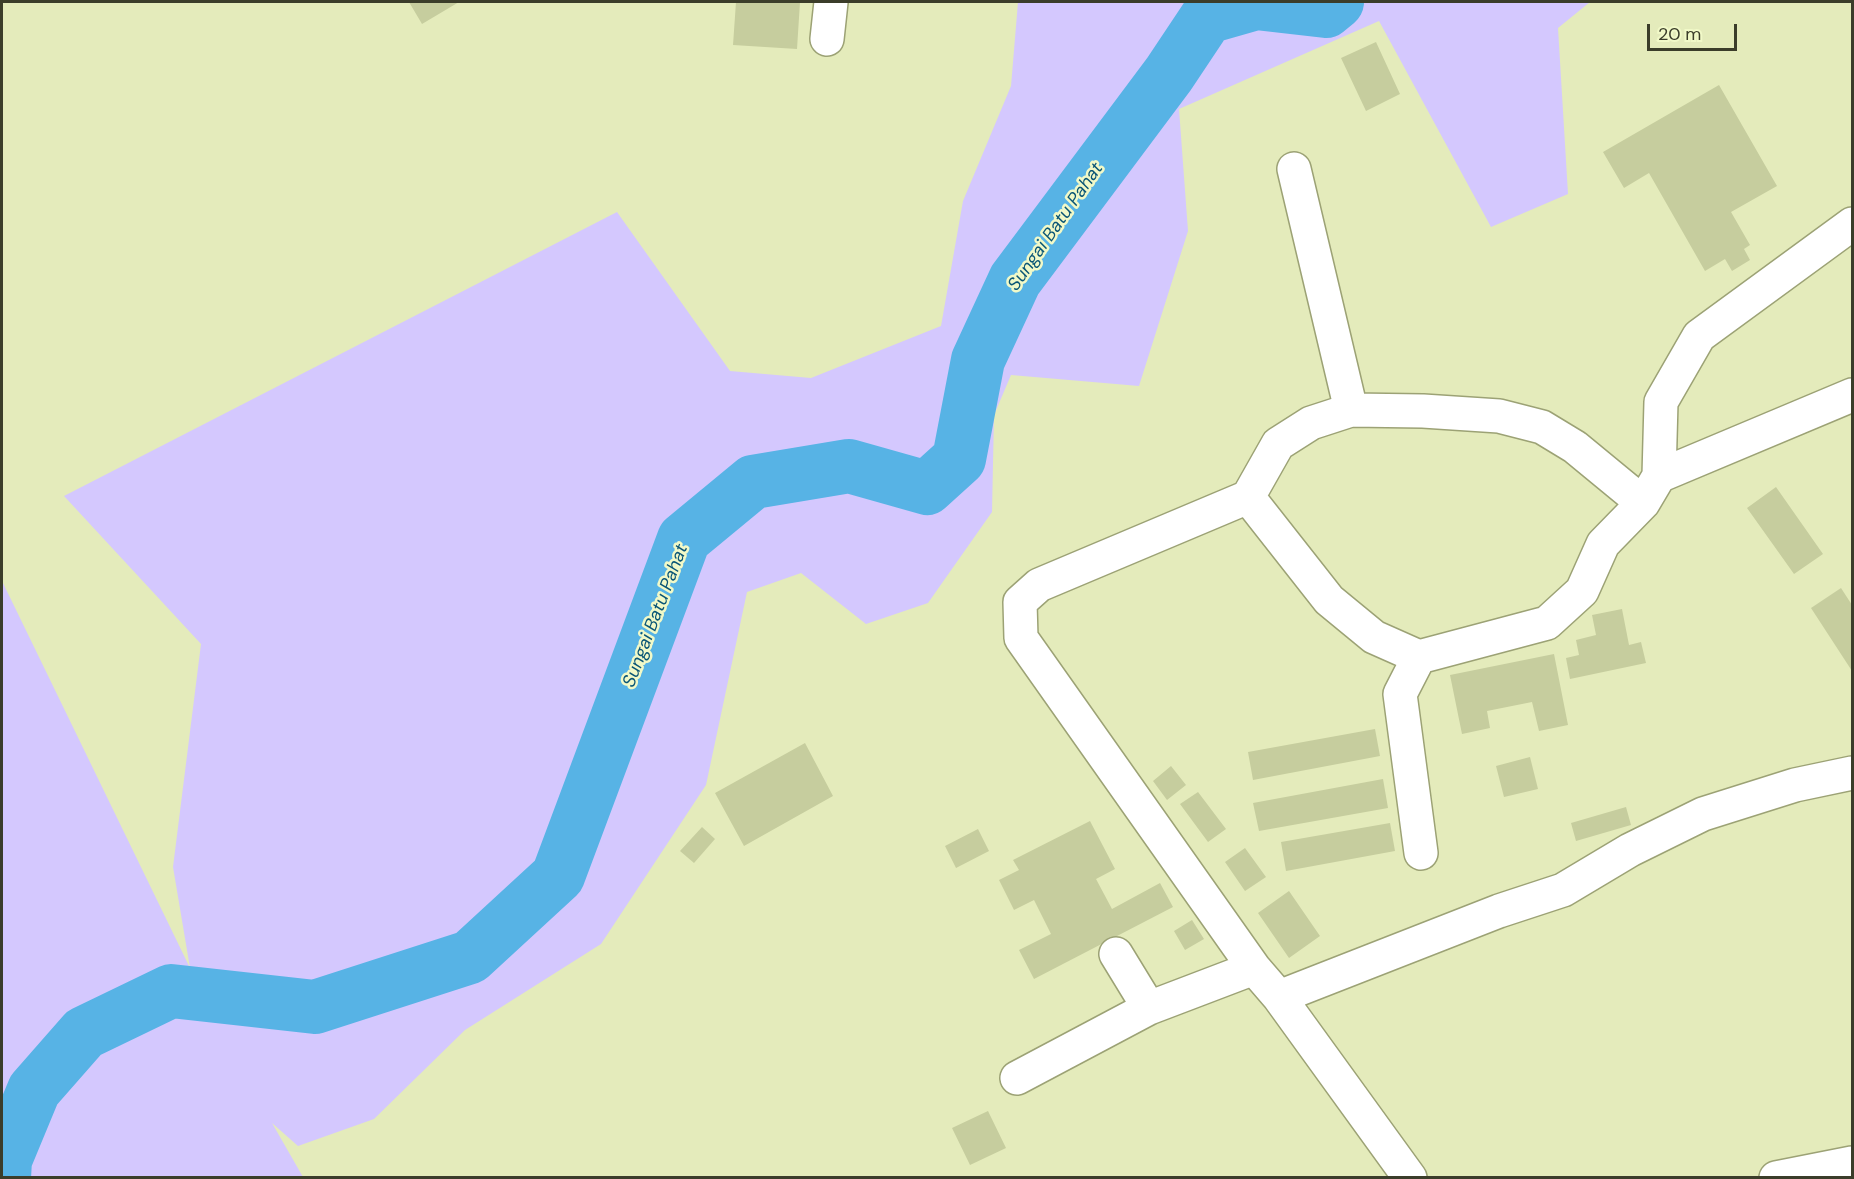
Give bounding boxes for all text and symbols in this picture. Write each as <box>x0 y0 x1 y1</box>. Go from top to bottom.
scale bar <box>1650 12 1740 50</box>
text: 20 m <box>1658 22 1701 46</box>
water label: Sungai Batu Pahat <box>1004 159 1108 295</box>
water label: Sungai Batu Pahat <box>619 541 693 691</box>

